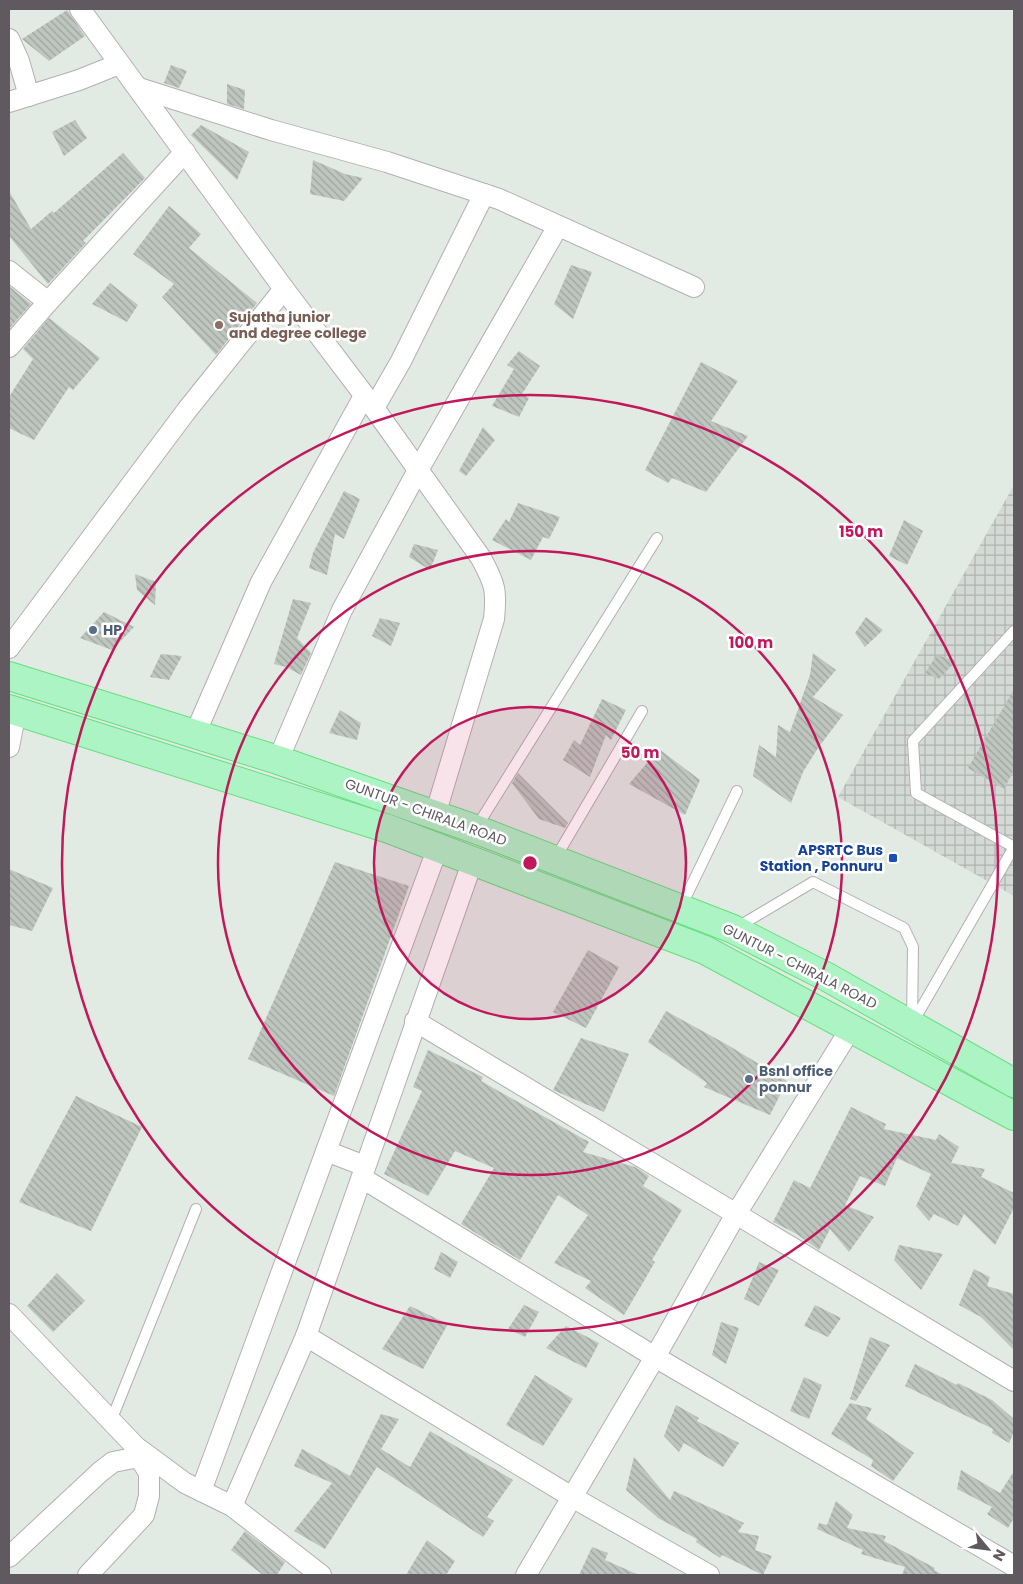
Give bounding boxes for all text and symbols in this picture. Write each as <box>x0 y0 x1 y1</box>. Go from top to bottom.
place label: Sujatha junior and degree college <box>229 307 367 343</box>
marker: Sujatha junior and degree college <box>213 319 225 331</box>
text: 150 m <box>839 521 883 542</box>
place label: HP <box>103 620 122 640</box>
marker: HP <box>87 624 99 636</box>
text: 100 m <box>729 632 773 653</box>
text: 50 m <box>621 742 659 763</box>
street label: GUNTUR - CHIRALA ROAD <box>342 773 510 851</box>
place label: APSRTC Bus Station , Ponnuru <box>760 840 883 876</box>
marker: APSRTC Bus Station , Ponnuru <box>887 852 899 864</box>
centre of rings <box>521 854 539 872</box>
street label: GUNTUR - CHIRALA ROAD <box>719 918 881 1014</box>
place label: Bsnl office ponnur <box>759 1061 833 1097</box>
marker: Bsnl office ponnur <box>743 1073 755 1085</box>
north arrow <box>963 1524 1013 1574</box>
text: N <box>988 1546 1011 1565</box>

